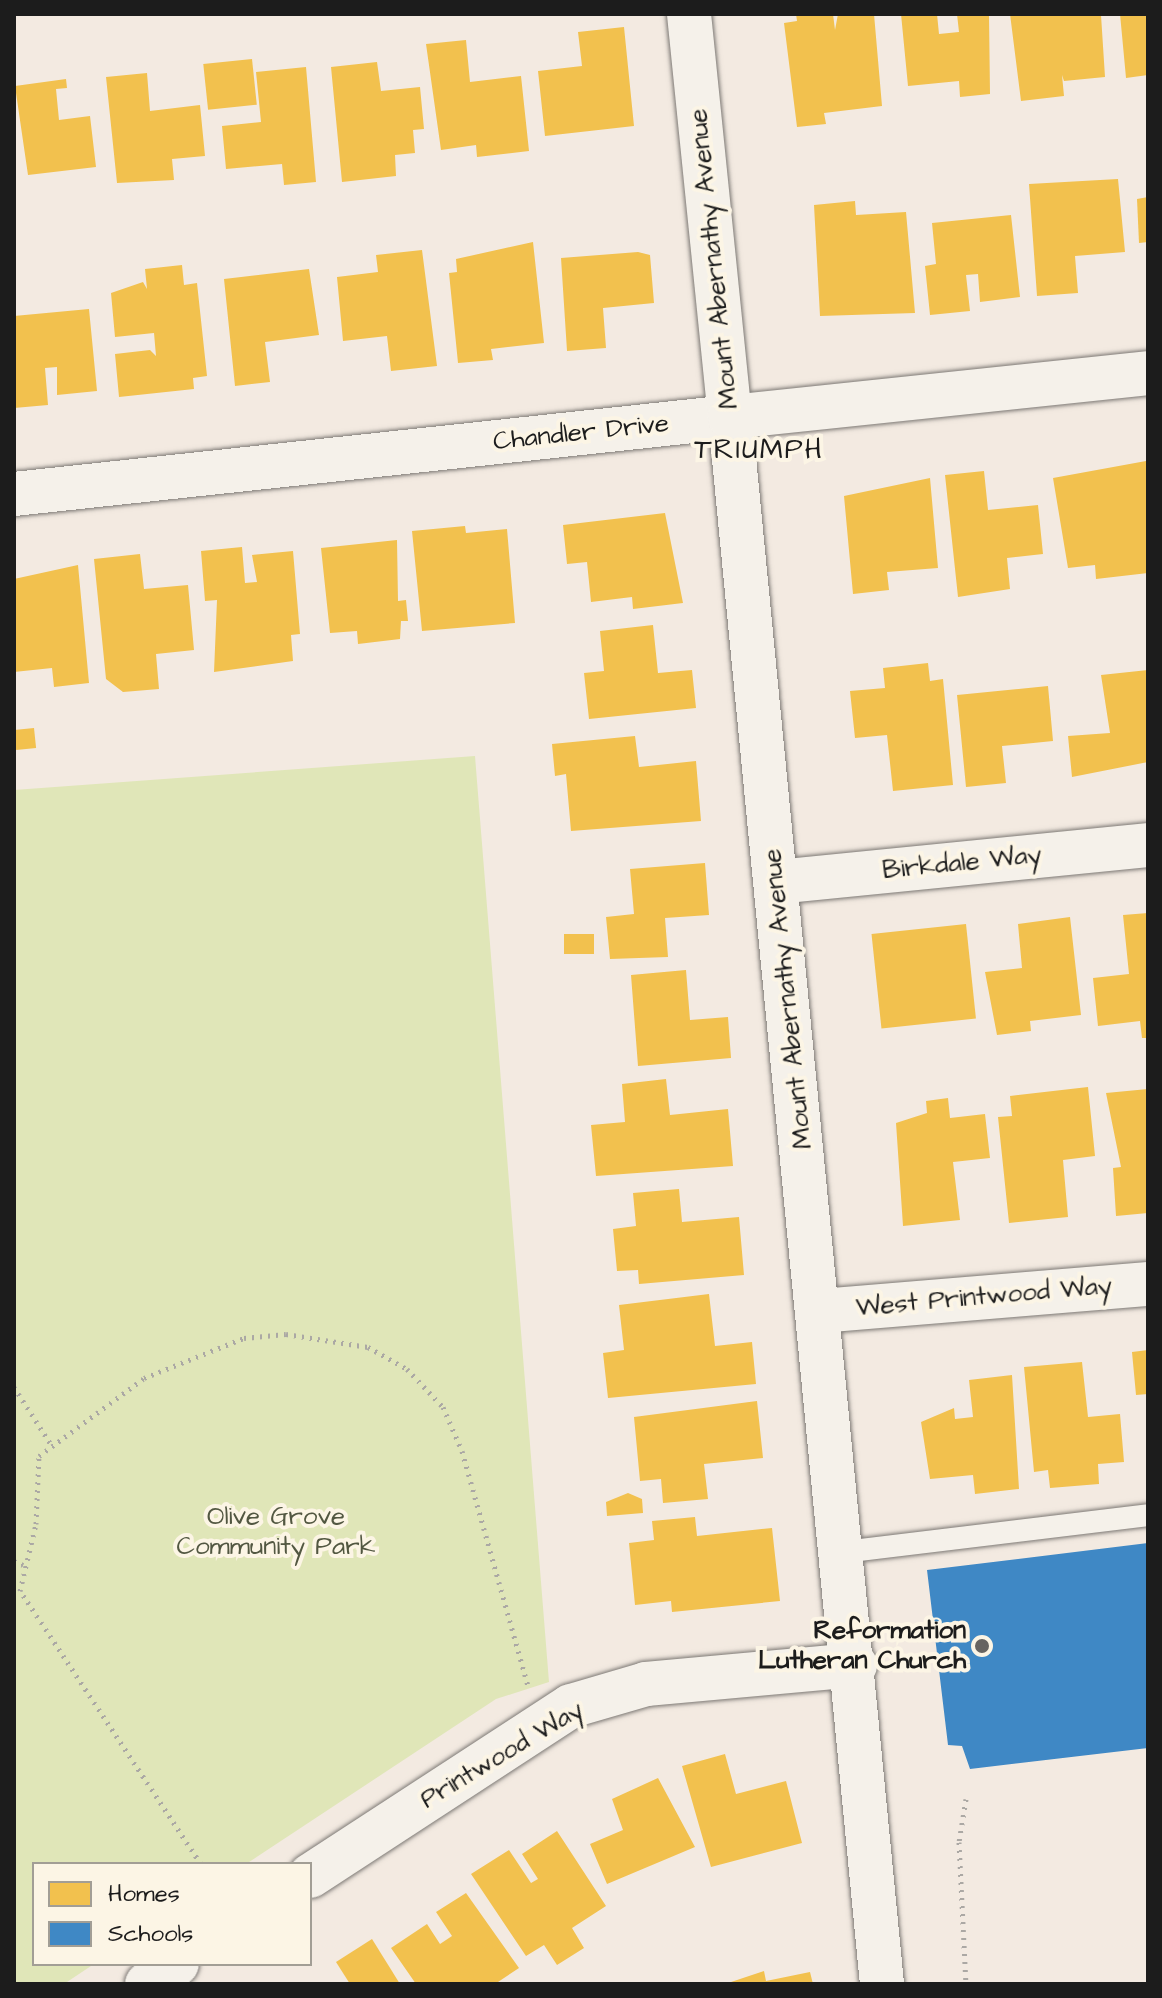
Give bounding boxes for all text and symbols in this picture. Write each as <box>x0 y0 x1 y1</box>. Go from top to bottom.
street label: Mount Abernathy Avenue <box>683 107 745 411</box>
street label: Chandler Drive <box>492 408 670 458</box>
district label: TRIUMPH <box>694 433 824 467</box>
street label: Birkdale Way <box>881 839 1043 887</box>
street label: Mount Abernathy Avenue <box>757 847 819 1151</box>
street label: West Printwood Way <box>855 1270 1113 1324</box>
park label: Olive Grove Community Park <box>177 1501 375 1562</box>
place label: Reformation Lutheran Church <box>758 1615 966 1676</box>
marker: Reformation Lutheran Church <box>973 1637 991 1655</box>
street label: Printwood Way <box>415 1694 589 1816</box>
legend <box>32 1862 312 1966</box>
text: Homes <box>108 1877 180 1911</box>
text: Schools <box>108 1917 193 1951</box>

